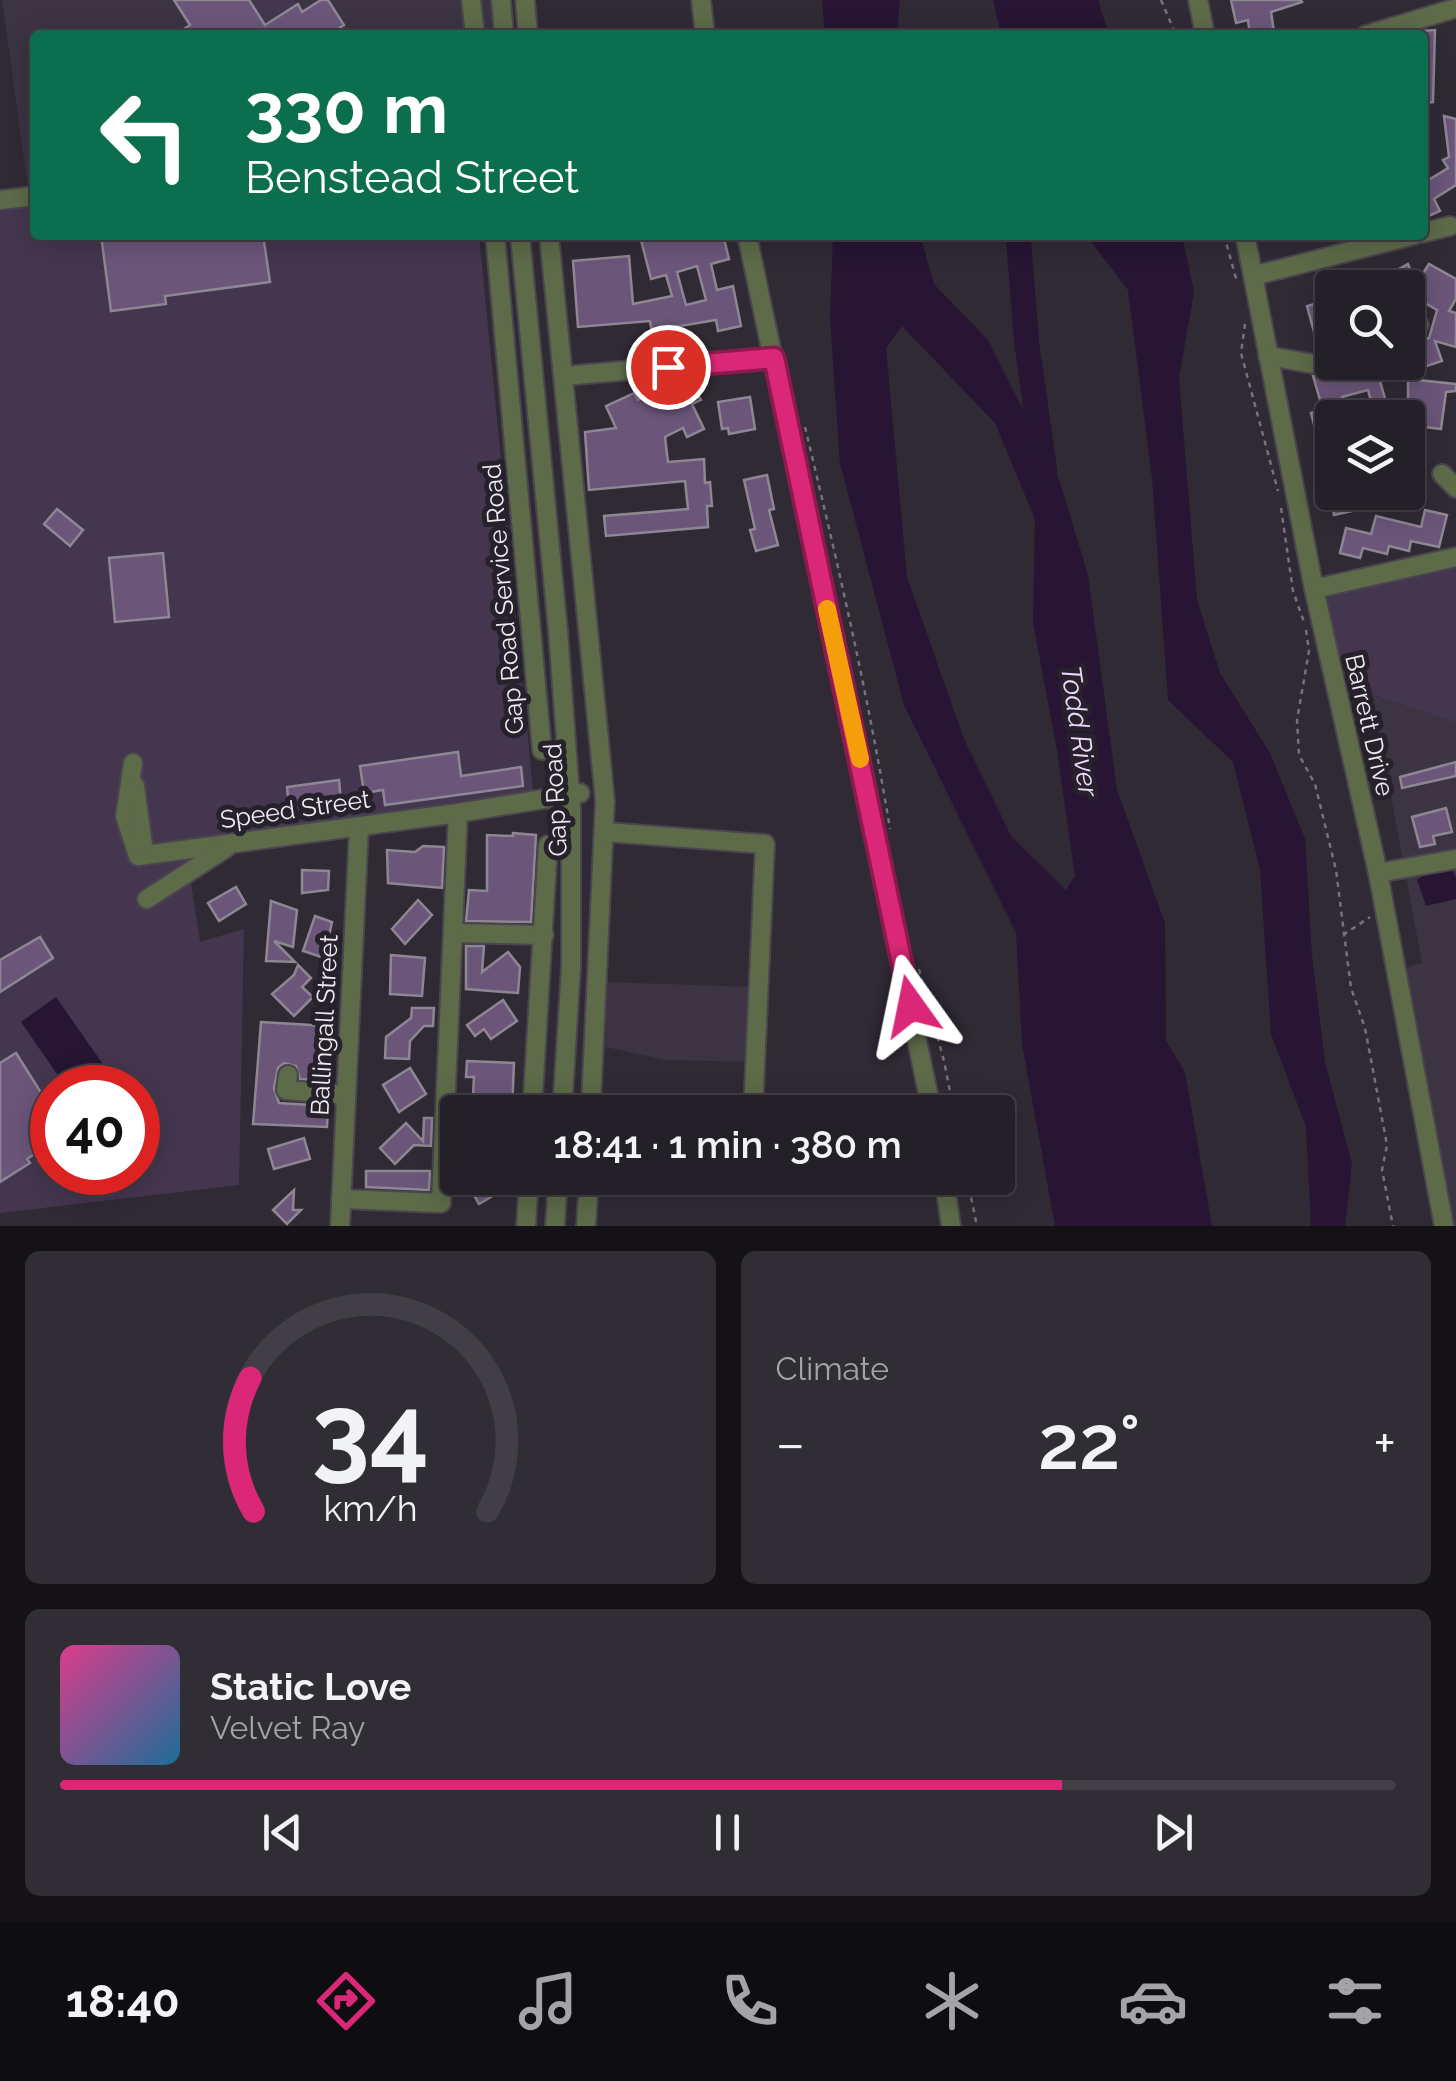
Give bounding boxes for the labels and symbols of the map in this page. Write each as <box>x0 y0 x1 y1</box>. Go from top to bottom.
pin <box>626 325 711 410</box>
street label: Gap Road Service Road <box>476 462 530 736</box>
street label: Barrett Drive <box>1339 651 1401 799</box>
water label: Todd River <box>1054 664 1105 800</box>
street label: Gap Road <box>537 743 573 857</box>
street label: Speed Street <box>218 784 373 834</box>
street label: Ballingall Street <box>304 933 344 1116</box>
position arrow <box>859 954 963 1058</box>
speed limit sign: 40 <box>30 1065 160 1195</box>

